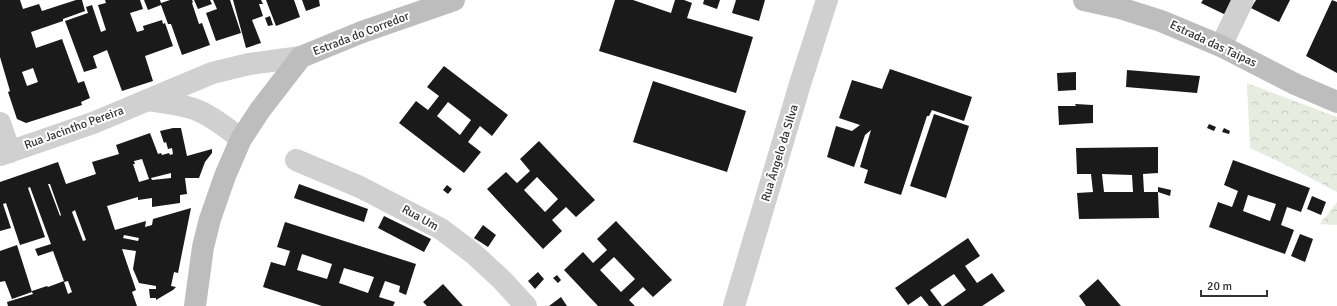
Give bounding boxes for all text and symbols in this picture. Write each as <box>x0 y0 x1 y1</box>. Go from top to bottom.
street label: Estrada do Corredor <box>311 9 412 59</box>
street label: Estrada das Taipas <box>1167 17 1259 71</box>
street label: Rua Jacintho Pereira <box>22 103 126 153</box>
street label: Rua Ângelo da Silva <box>758 103 802 203</box>
street label: Rua Um <box>399 202 441 234</box>
scale bar <box>1201 272 1267 298</box>
text: 20 m <box>1207 279 1232 294</box>

